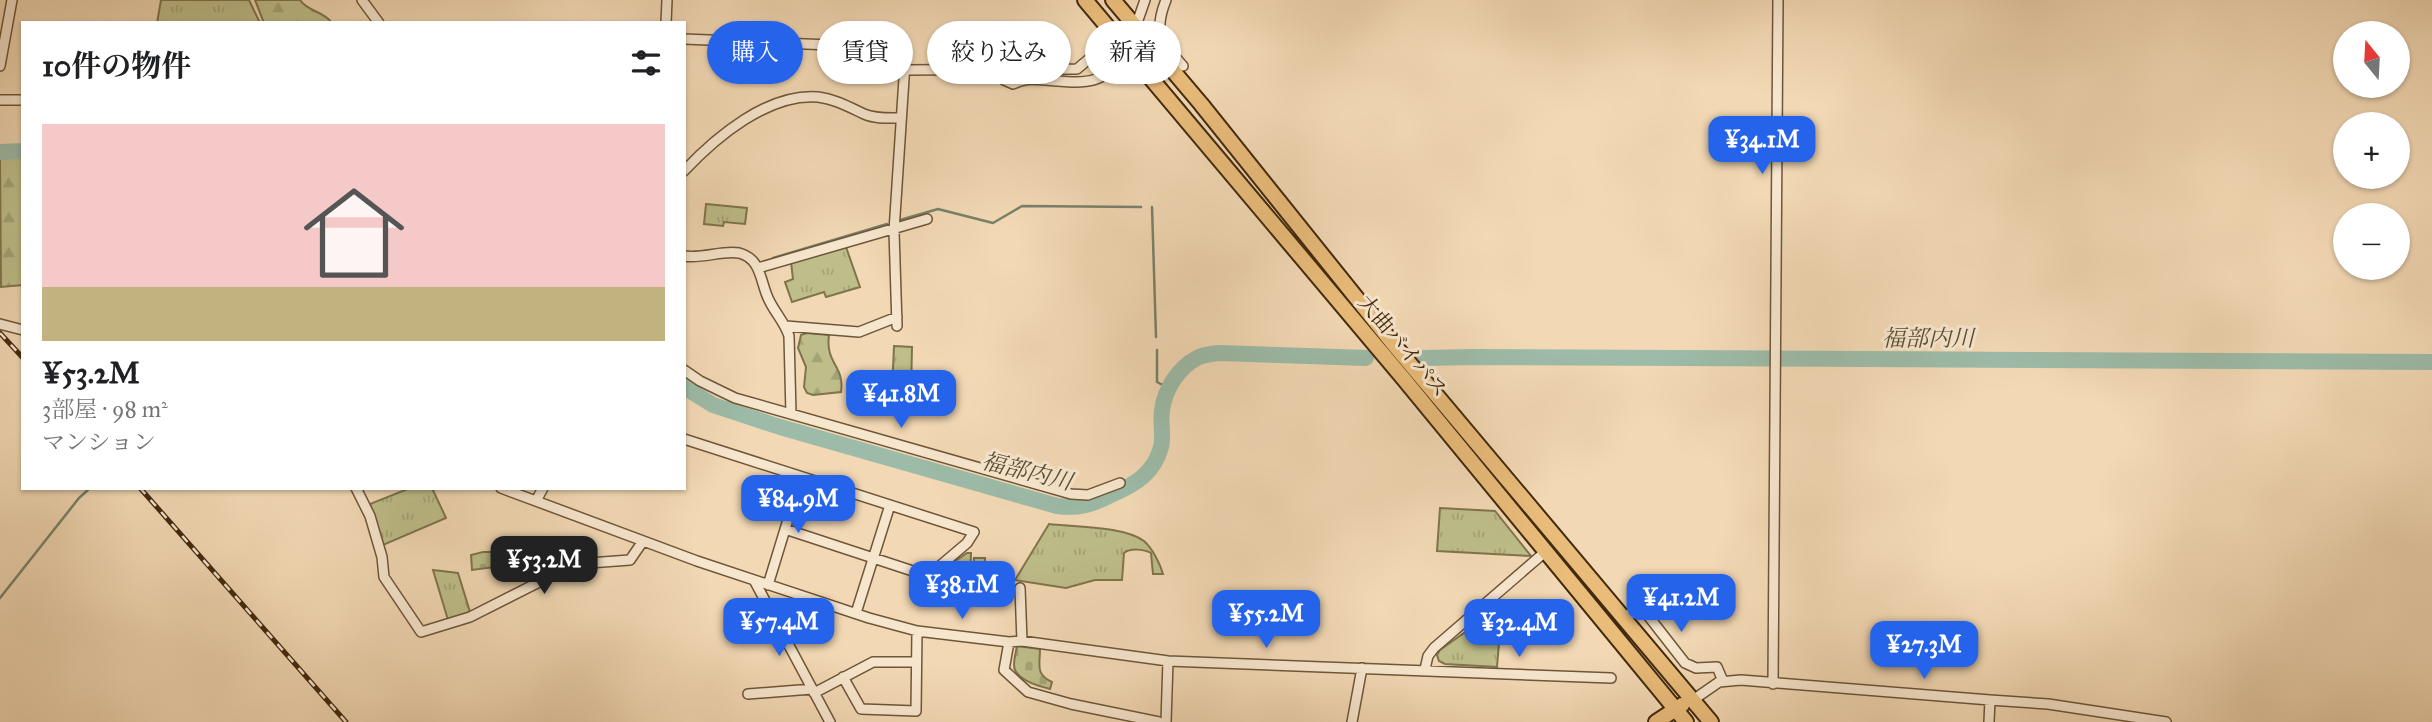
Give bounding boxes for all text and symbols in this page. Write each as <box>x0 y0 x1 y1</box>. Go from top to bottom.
chip: 購入 <box>707 21 803 84</box>
chip: 賃貸 <box>817 21 913 84</box>
chip: 絞り込み <box>927 21 1071 84</box>
chip: 新着 <box>1085 21 1181 84</box>
north arrow <box>2333 21 2410 98</box>
map controls <box>2333 21 2410 280</box>
icon: filters <box>627 44 665 82</box>
text: 10件の物件 <box>42 48 191 84</box>
button: + <box>2333 112 2410 189</box>
pin: ¥34.1M <box>1705 116 1819 176</box>
text: ¥34.1M <box>1724 125 1800 153</box>
icon: home <box>291 170 417 296</box>
button: − <box>2333 203 2410 280</box>
street label: 大曲バイパス <box>1353 290 1453 402</box>
water label: 福部内川 <box>1882 324 1977 352</box>
text: ¥53.2M <box>42 355 140 391</box>
pin: ¥41.8M <box>844 370 958 430</box>
text: ¥41.8M <box>862 379 940 407</box>
text: 3部屋 · 98 m² <box>42 395 168 423</box>
text: マンション <box>42 428 156 456</box>
water label: 福部内川 <box>979 446 1078 496</box>
pin: ¥84.9M <box>741 476 855 535</box>
text: ¥84.9M <box>757 484 839 512</box>
pin: ¥53.2M <box>487 536 601 596</box>
text: ¥53.2M <box>507 545 581 573</box>
pin: ¥38.1M <box>905 562 1019 621</box>
text: ¥38.1M <box>925 570 999 598</box>
pin: ¥41.2M <box>1624 574 1738 634</box>
text: ¥41.2M <box>1643 583 1719 611</box>
pin: ¥55.2M <box>1209 590 1323 650</box>
pin: ¥57.4M <box>722 598 836 658</box>
text: ¥55.2M <box>1228 599 1304 627</box>
pin: ¥32.4M <box>1462 600 1576 659</box>
text: ¥57.4M <box>739 607 819 635</box>
text: ¥32.4M <box>1480 608 1558 636</box>
pin: ¥27.3M <box>1867 622 1981 681</box>
text: ¥27.3M <box>1886 630 1962 658</box>

